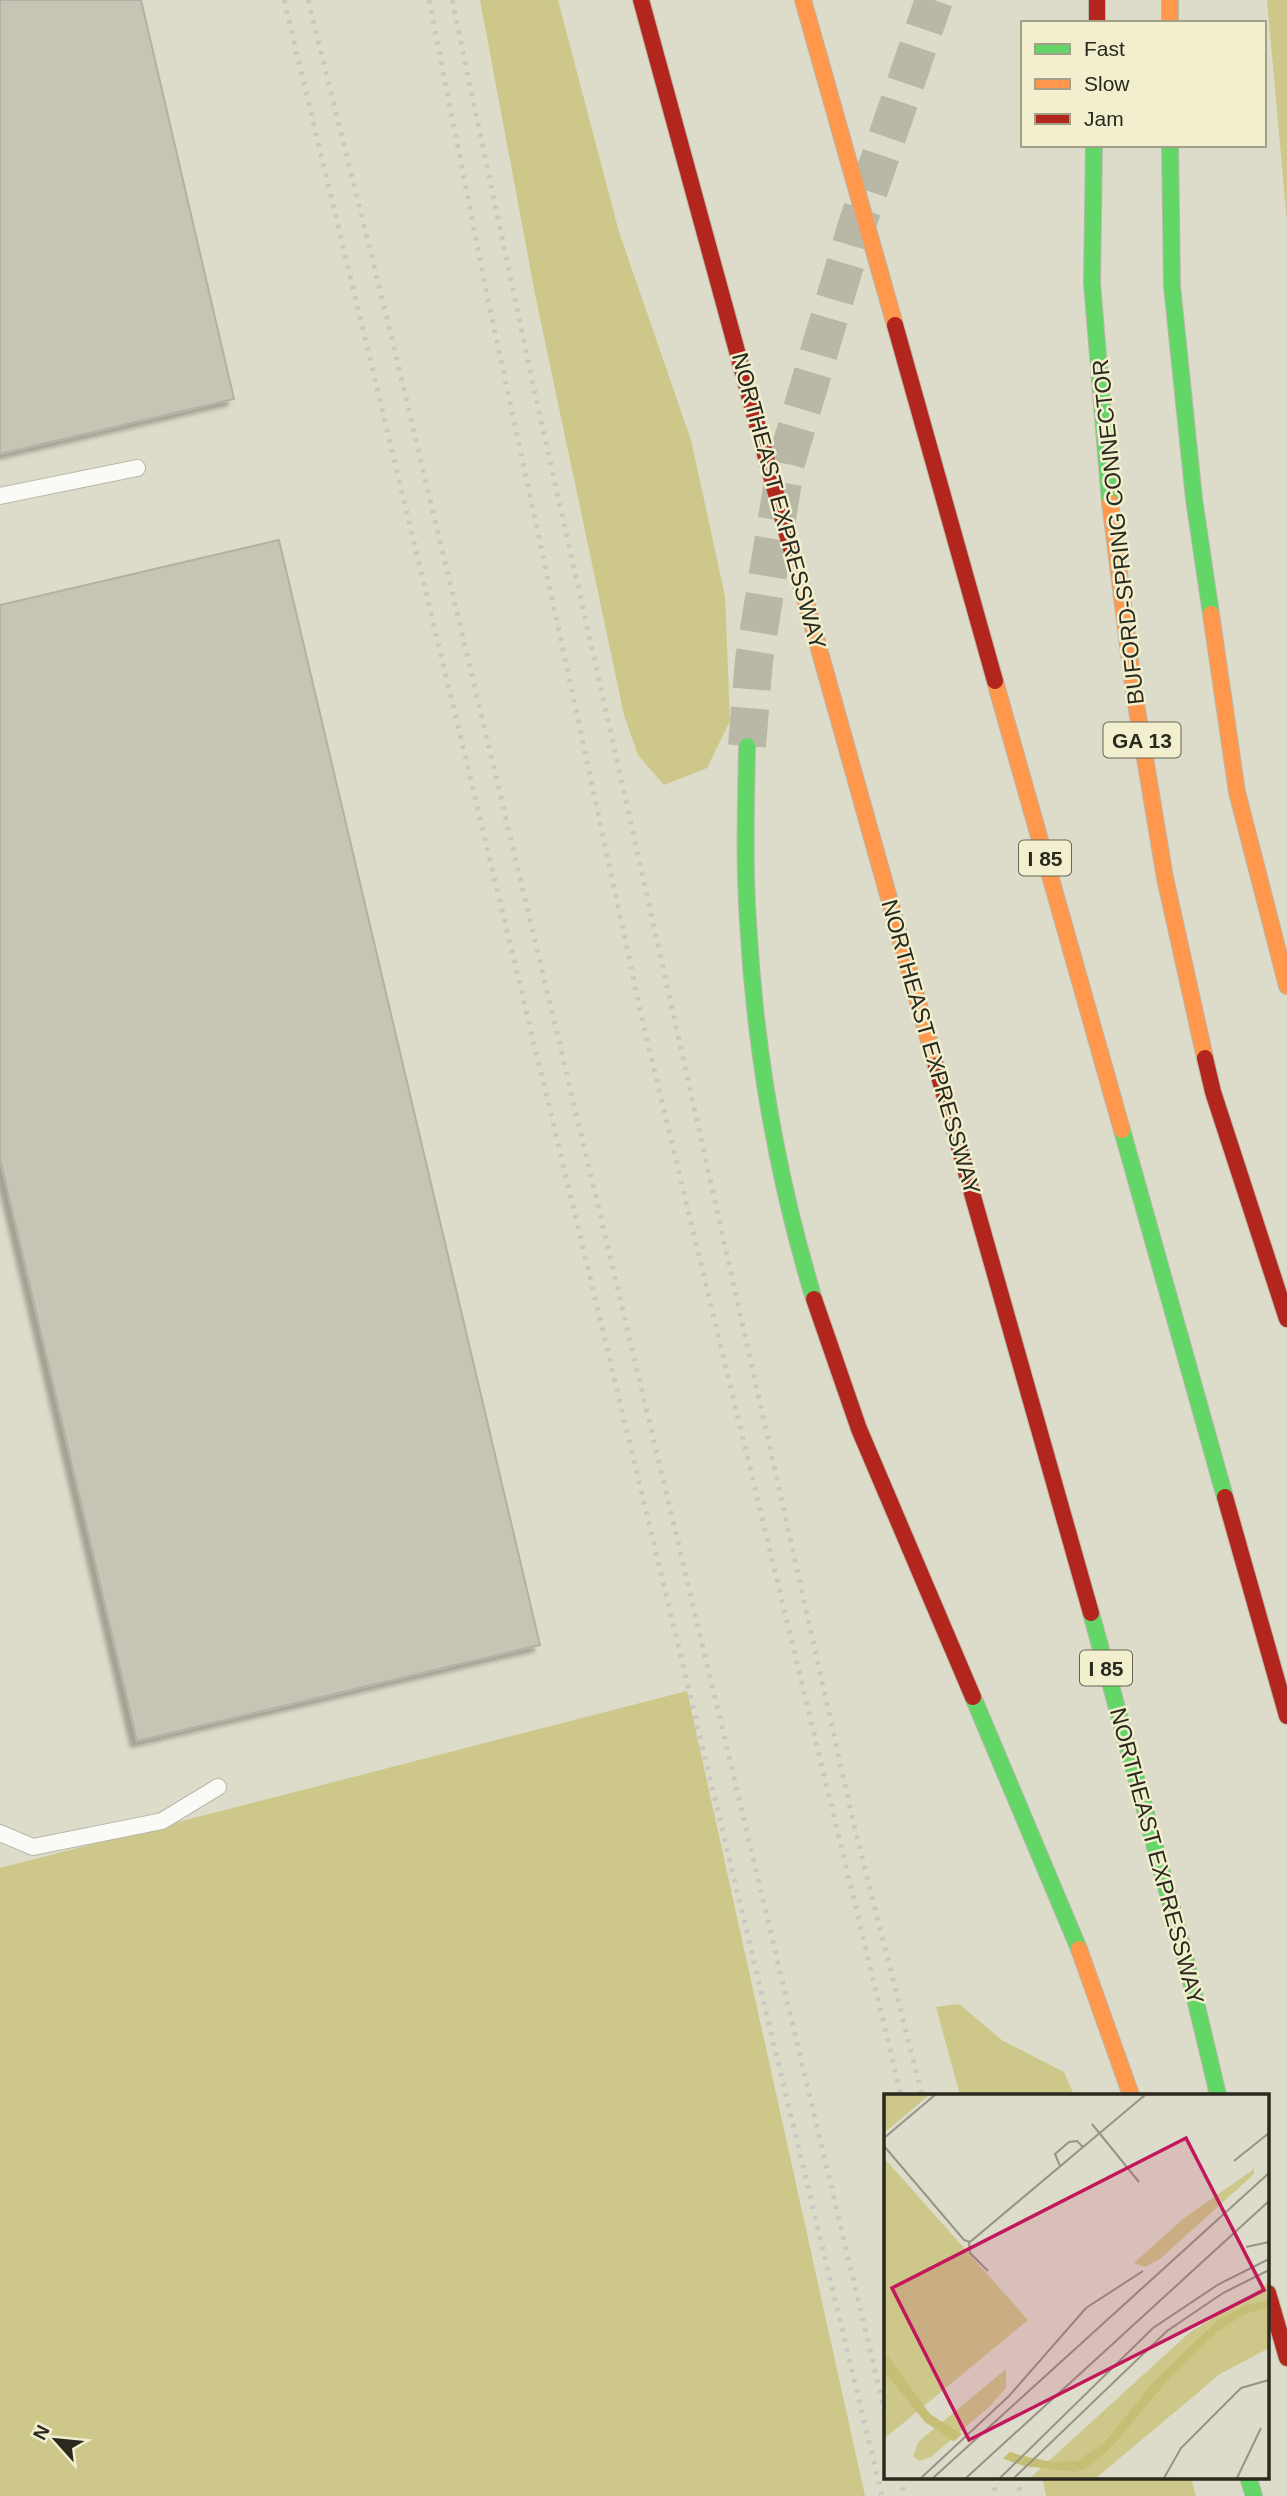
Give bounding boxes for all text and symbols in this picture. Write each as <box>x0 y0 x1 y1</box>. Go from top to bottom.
legend <box>1021 21 1266 147</box>
text: Fast <box>1084 37 1125 60</box>
text: Slow <box>1084 72 1130 95</box>
text: Jam <box>1084 107 1124 130</box>
street label: NORTHEAST EXPRESSWAY <box>727 350 831 652</box>
street label: BUFORD-SPRING CONNECTOR <box>1087 358 1149 706</box>
road number: GA 13 <box>1104 722 1180 758</box>
road number: I 85 <box>1019 840 1071 876</box>
street label: NORTHEAST EXPRESSWAY <box>876 896 986 1198</box>
road number: I 85 <box>1080 1650 1132 1686</box>
street label: NORTHEAST EXPRESSWAY <box>1105 1705 1209 2007</box>
inset map <box>884 2094 1270 2478</box>
north arrow <box>21 2405 91 2475</box>
text: N <box>29 2422 54 2443</box>

